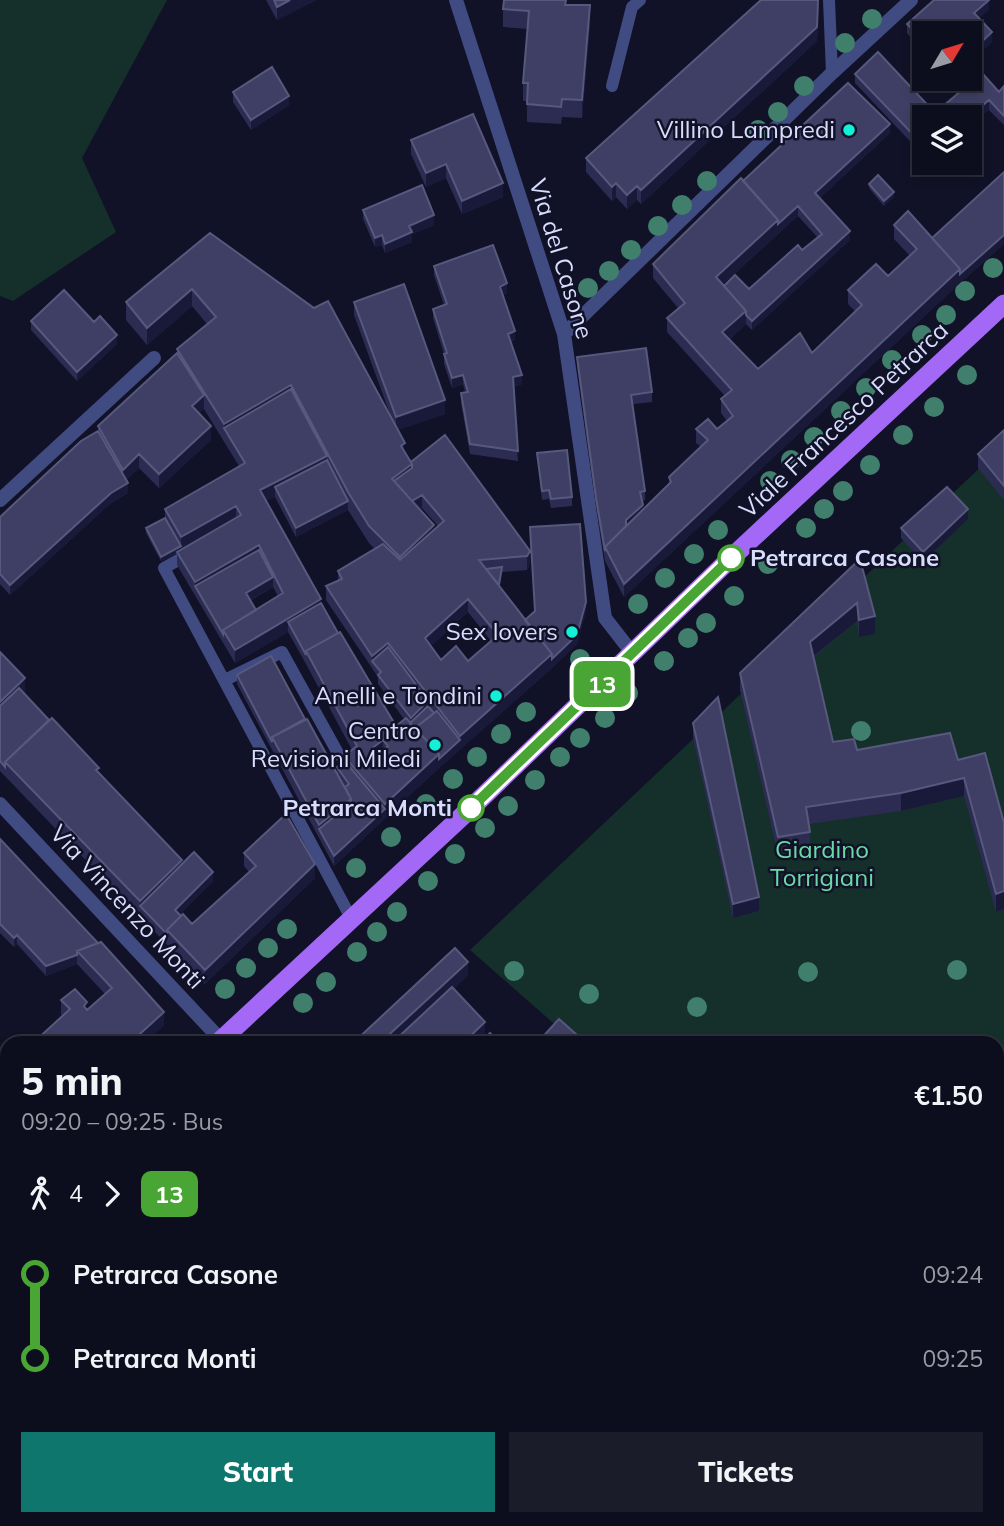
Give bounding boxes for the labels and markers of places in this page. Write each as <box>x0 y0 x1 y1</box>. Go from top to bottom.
place label: Villino Lampredi <box>657 114 835 144</box>
marker: Villino Lampredi <box>841 122 857 138</box>
place label: Petrarca Casone <box>750 542 939 572</box>
marker: Petrarca Casone <box>718 545 744 571</box>
place label: Sex lovers <box>446 616 558 646</box>
marker: Sex lovers <box>564 624 580 640</box>
place label: Anelli e Tondini <box>314 680 482 710</box>
marker: Anelli e Tondini <box>488 688 504 704</box>
place label: Centro Revisioni Miledi <box>251 715 421 773</box>
marker: Centro Revisioni Miledi <box>427 737 443 753</box>
place label: Petrarca Monti <box>283 792 452 822</box>
marker: Petrarca Monti <box>458 795 484 821</box>

